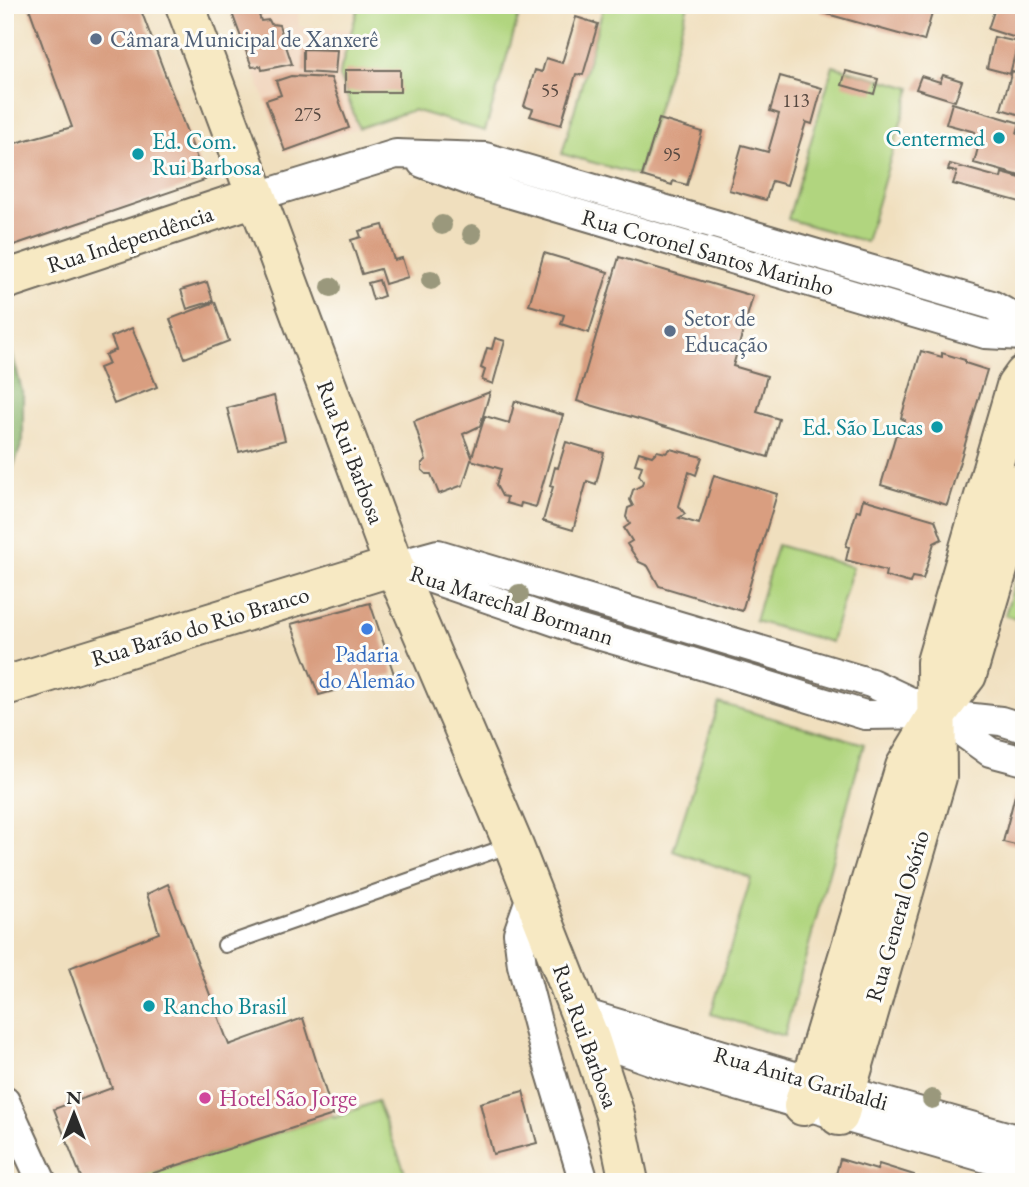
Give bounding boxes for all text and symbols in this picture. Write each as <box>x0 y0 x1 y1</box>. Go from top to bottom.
place label: Câmara Municipal de Xanxerê <box>110 24 378 54</box>
marker: Câmara Municipal de Xanxerê <box>88 31 104 47</box>
house number: 55 <box>541 78 559 103</box>
house number: 113 <box>782 88 810 113</box>
house number: 275 <box>294 102 322 127</box>
place label: Centermed <box>885 123 985 153</box>
place label: Ed. Com. Rui Barbosa <box>152 126 262 182</box>
marker: Centermed <box>991 130 1007 146</box>
house number: 95 <box>663 142 681 167</box>
marker: Ed. Com. Rui Barbosa <box>130 146 146 162</box>
street label: Rua Independência <box>43 198 218 280</box>
street label: Rua Coronel Santos Marinho <box>578 202 838 302</box>
place label: Setor de Educação <box>684 303 768 359</box>
marker: Setor de Educação <box>662 323 678 339</box>
street label: Rua Rui Barbosa <box>310 376 392 529</box>
place label: Ed. São Lucas <box>802 412 923 442</box>
marker: Ed. São Lucas <box>929 419 945 435</box>
street label: Rua Marechal Bormann <box>406 558 618 652</box>
street label: Rua Barão do Rio Branco <box>87 579 313 673</box>
marker: Padaria do Alemão <box>359 621 375 637</box>
place label: Padaria do Alemão <box>319 639 415 695</box>
street label: Rua General Osório <box>858 827 936 1005</box>
street label: Rua Rui Barbosa <box>546 960 626 1113</box>
place label: Rancho Brasil <box>163 991 287 1021</box>
marker: Rancho Brasil <box>141 998 157 1014</box>
street label: Rua Anita Garibaldi <box>711 1039 892 1117</box>
north arrow <box>38 1078 108 1148</box>
place label: Hotel São Jorge <box>219 1083 357 1113</box>
text: N <box>66 1085 82 1110</box>
marker: Hotel São Jorge <box>197 1090 213 1106</box>

